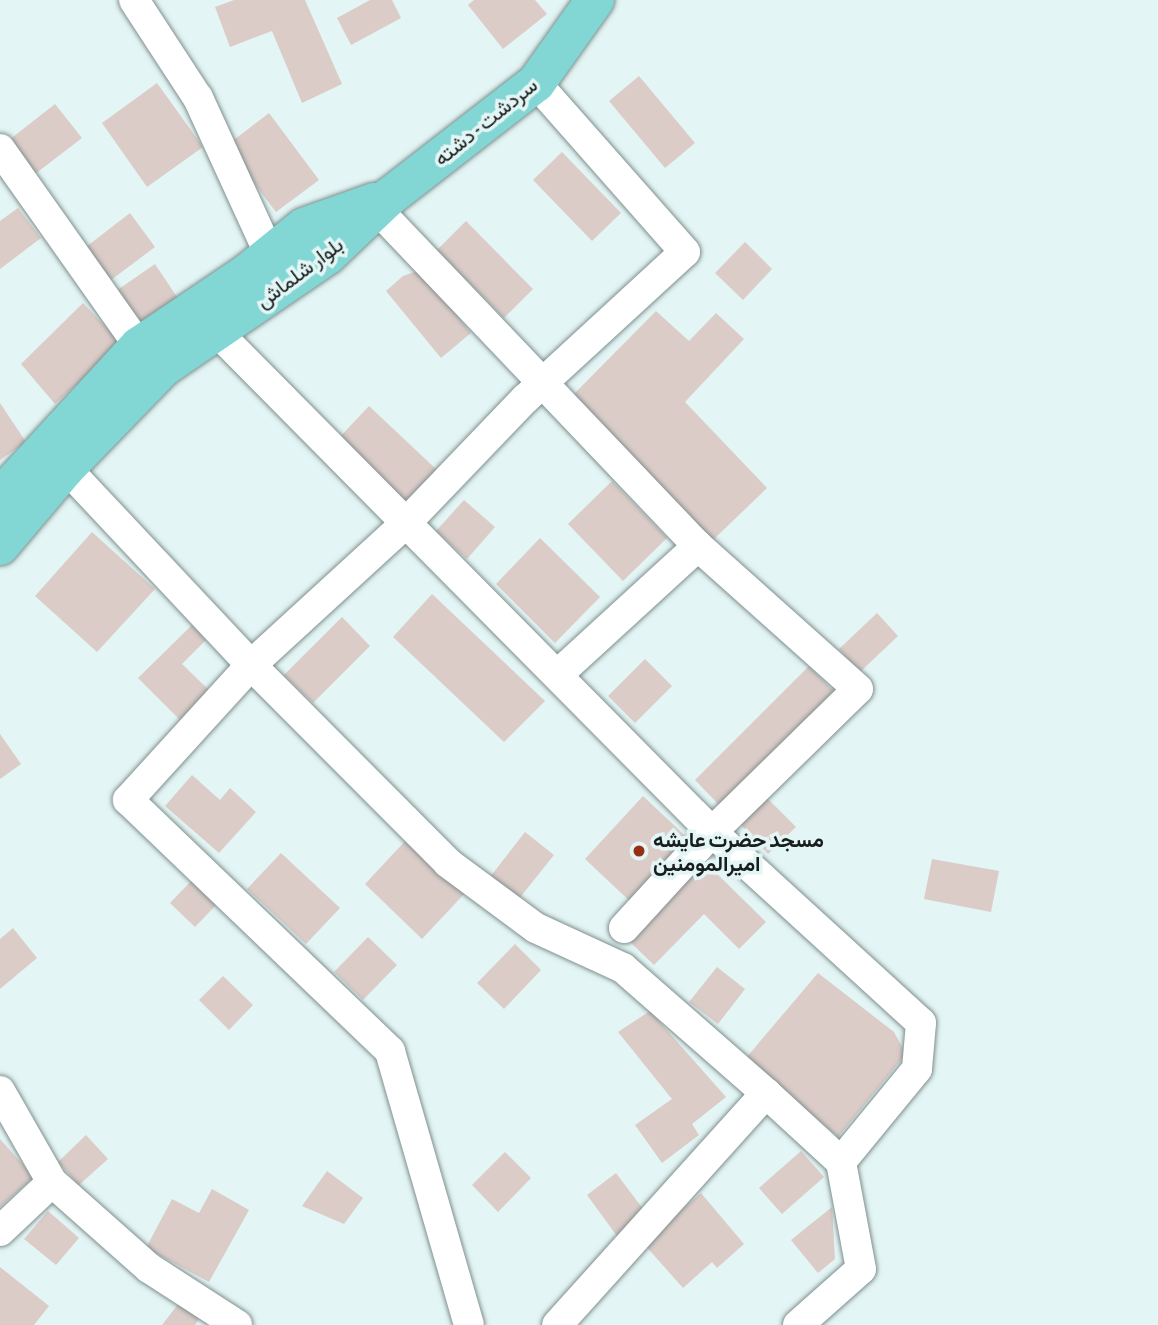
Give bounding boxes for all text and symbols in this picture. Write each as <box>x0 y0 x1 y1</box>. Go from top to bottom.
street label: سردشت - دشته <box>428 72 542 170</box>
street label: بلوار شلماش <box>250 231 348 313</box>
place label: مسجد حضرت عایشه امیرالمومنین <box>653 826 824 876</box>
marker: مسجد حضرت عایشه امیرالمومنین <box>631 843 647 859</box>

